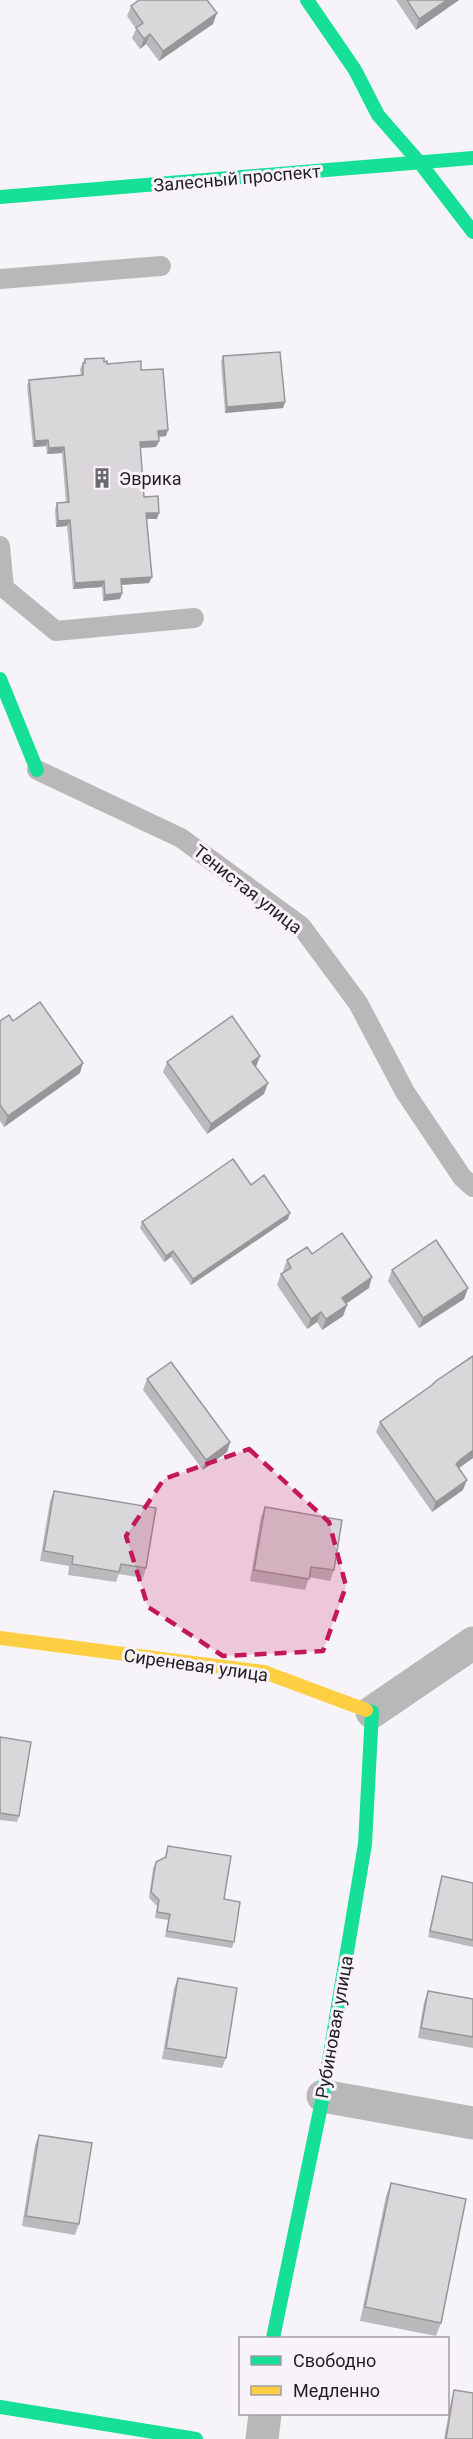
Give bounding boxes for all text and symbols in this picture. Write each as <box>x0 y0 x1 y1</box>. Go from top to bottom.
street label: Залесный проспект <box>153 160 322 196</box>
building icon: Эврика <box>90 466 114 490</box>
place label: Эврика <box>119 468 181 489</box>
street label: Тенистая улица <box>190 840 306 938</box>
street label: Сиреневая улица <box>122 1644 270 1686</box>
street label: Рубиновая улица <box>311 1954 357 2100</box>
legend <box>239 2337 449 2415</box>
text: Свободно <box>293 2350 376 2371</box>
text: Медленно <box>293 2380 380 2401</box>

